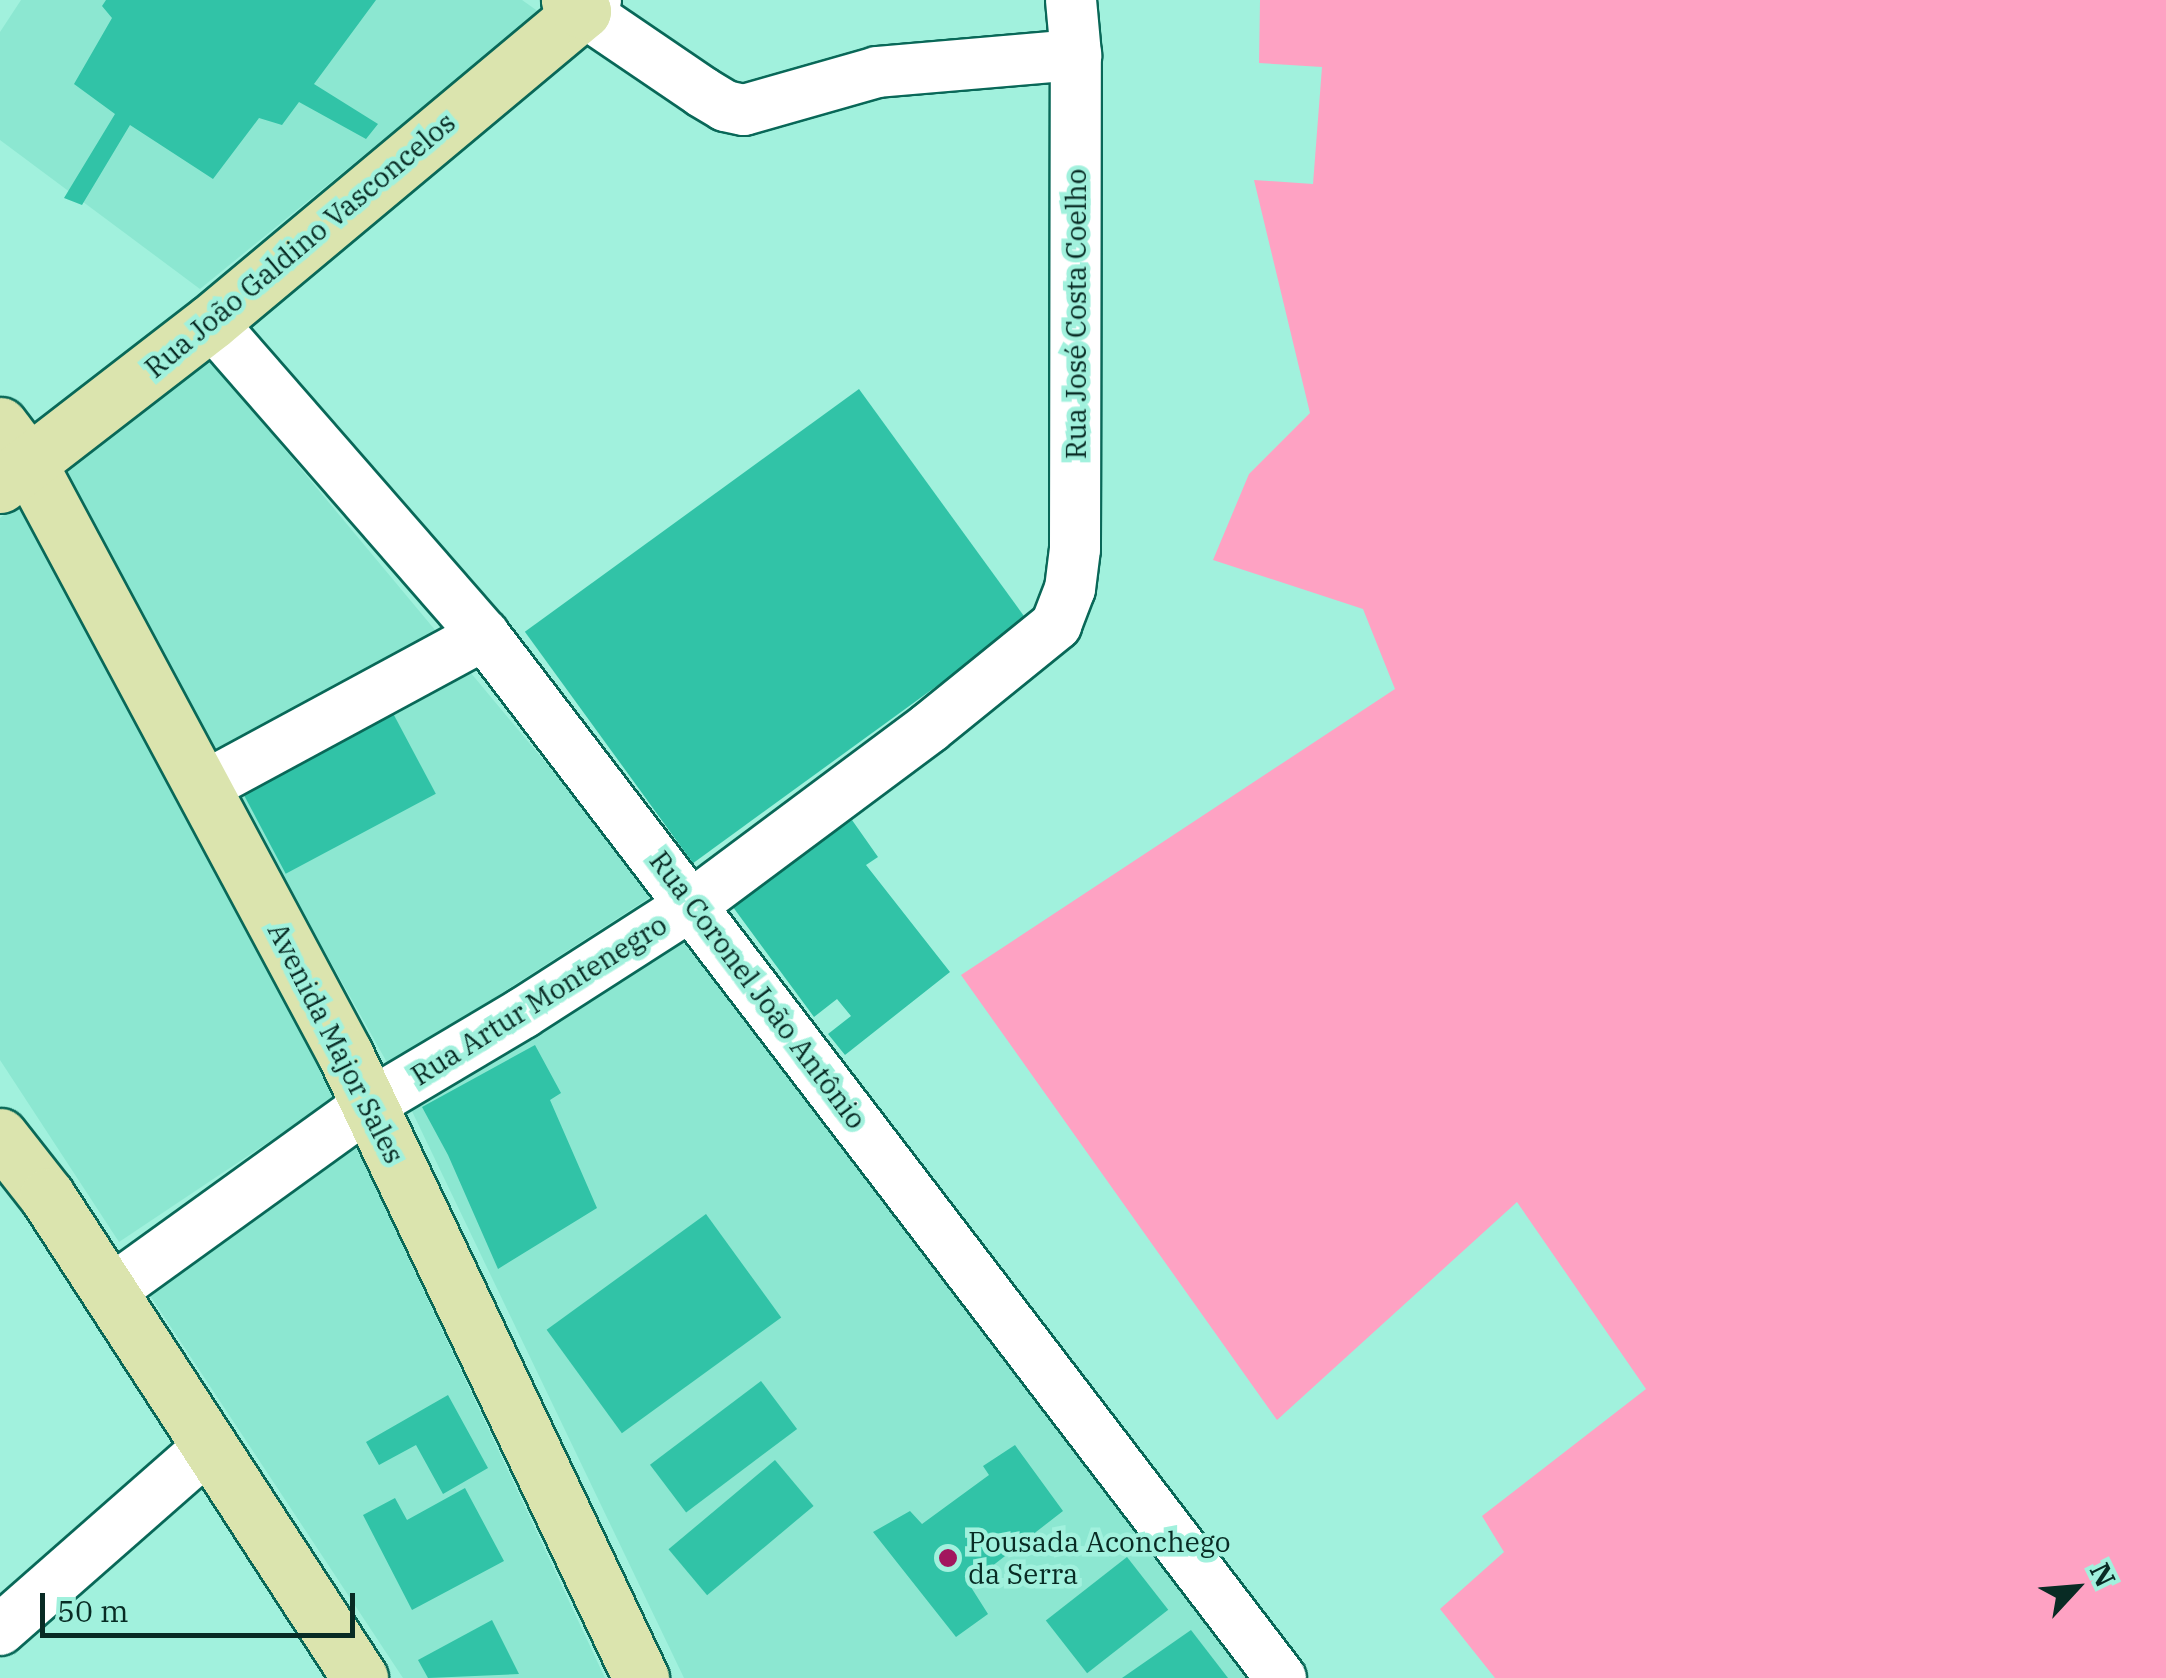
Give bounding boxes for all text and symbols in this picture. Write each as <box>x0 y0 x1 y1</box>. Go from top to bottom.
street label: Rua João Galdino Vasconcelos <box>138 105 462 385</box>
street label: Rua José Costa Coelho <box>1059 169 1093 459</box>
street label: Rua Coronel João Antônio <box>643 845 873 1135</box>
street label: Rua Artur Montenegro <box>405 908 673 1092</box>
street label: Avenida Major Sales <box>261 917 411 1169</box>
place label: Pousada Aconchego da Serra <box>968 1525 1231 1591</box>
north arrow <box>2026 1538 2126 1638</box>
marker: Pousada Aconchego da Serra <box>937 1547 959 1569</box>
text: N <box>2082 1557 2125 1593</box>
scale bar <box>45 1573 360 1635</box>
text: 50 m <box>57 1591 129 1630</box>

